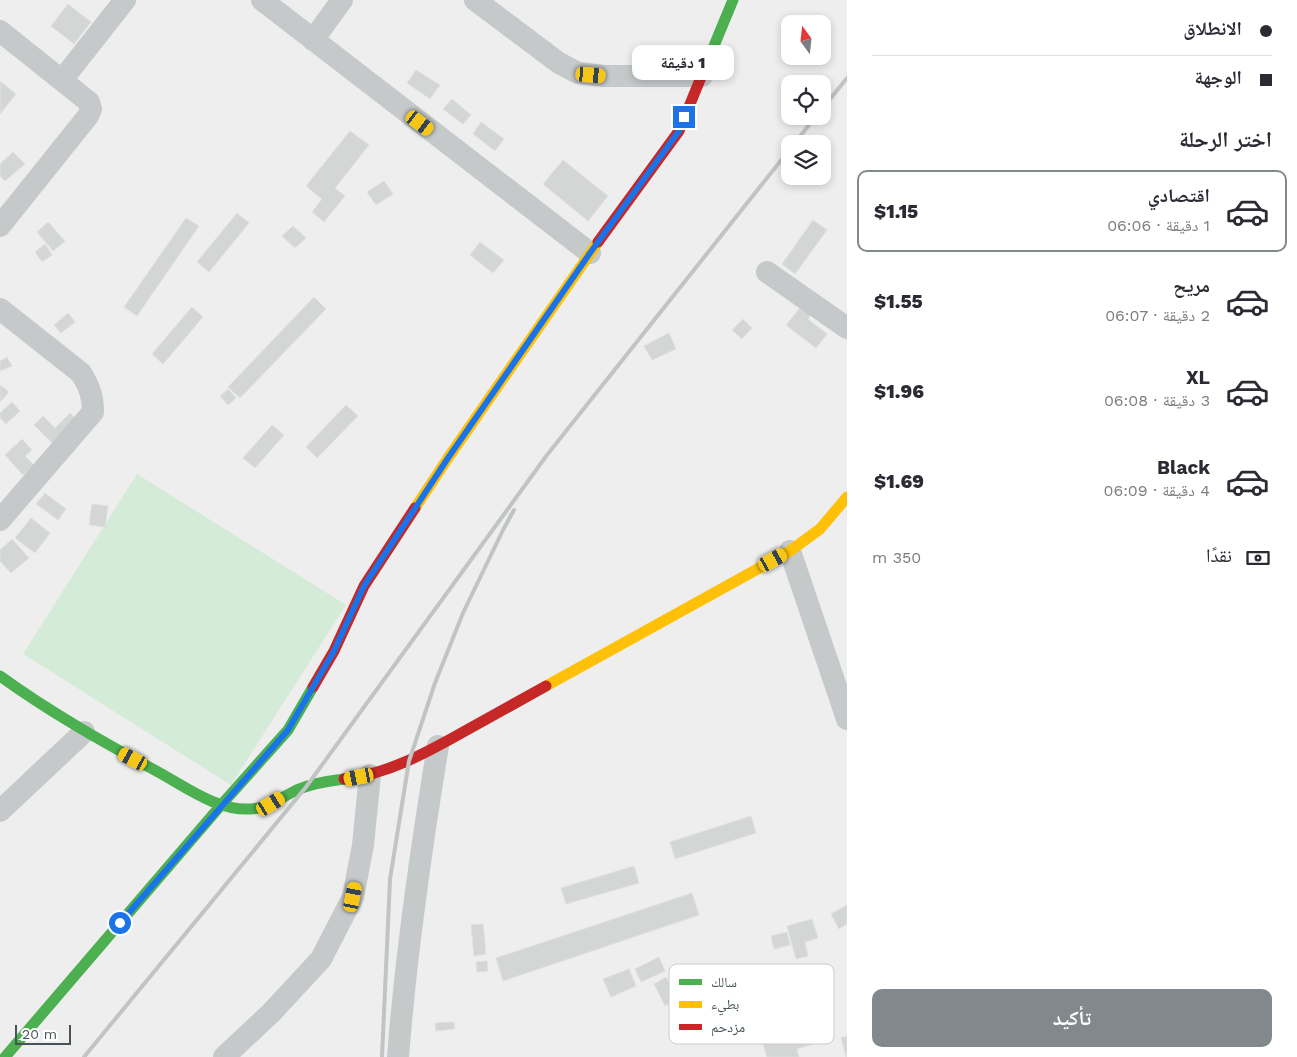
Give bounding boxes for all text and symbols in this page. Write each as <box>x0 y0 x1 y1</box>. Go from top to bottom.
north arrow <box>781 15 831 65</box>
map controls <box>781 15 831 185</box>
text: الانطلاق <box>1183 17 1242 40</box>
callout: 1 دقيقة <box>633 44 735 80</box>
text: 1 دقيقة <box>660 53 706 72</box>
car <box>575 66 606 84</box>
text: الوجهة <box>1194 66 1242 89</box>
button: locate <box>781 75 831 125</box>
route end <box>673 106 695 128</box>
car <box>403 108 436 138</box>
text: اختر الرحلة <box>1179 127 1272 152</box>
button: layers <box>781 135 831 185</box>
text: اقتصادي <box>1148 184 1210 207</box>
icon: car <box>1225 189 1270 234</box>
text: $1.15 <box>874 200 918 223</box>
text: 1 دقيقة · 06:06 <box>1107 216 1210 235</box>
text: مريح <box>1173 274 1210 297</box>
icon: car <box>1225 279 1270 324</box>
text: $1.55 <box>874 290 923 313</box>
text: 2 دقيقة · 06:07 <box>1105 306 1210 325</box>
text: XL <box>1186 366 1210 389</box>
icon: car <box>1225 369 1270 414</box>
text: $1.96 <box>874 380 924 403</box>
text: 3 دقيقة · 06:08 <box>1104 391 1210 410</box>
text: Black <box>1157 456 1210 479</box>
icon: car <box>1225 459 1270 504</box>
text: $1.69 <box>874 470 924 493</box>
text: 4 دقيقة · 06:09 <box>1103 481 1210 500</box>
text: نقدًا <box>1206 544 1232 567</box>
icon: cash <box>1244 544 1272 572</box>
car <box>756 546 789 574</box>
text: 350 m <box>872 548 921 567</box>
car <box>116 745 149 773</box>
car <box>342 767 375 787</box>
car <box>254 790 287 818</box>
car <box>342 881 363 913</box>
route start <box>109 912 131 934</box>
legend <box>669 964 834 1044</box>
text: سالك <box>711 974 737 990</box>
button: تأكيد <box>872 989 1272 1047</box>
text: بطيء <box>711 996 740 1016</box>
text: مزدحم <box>711 1019 745 1037</box>
scale bar <box>15 1022 71 1045</box>
text: 20 m <box>22 1026 57 1042</box>

